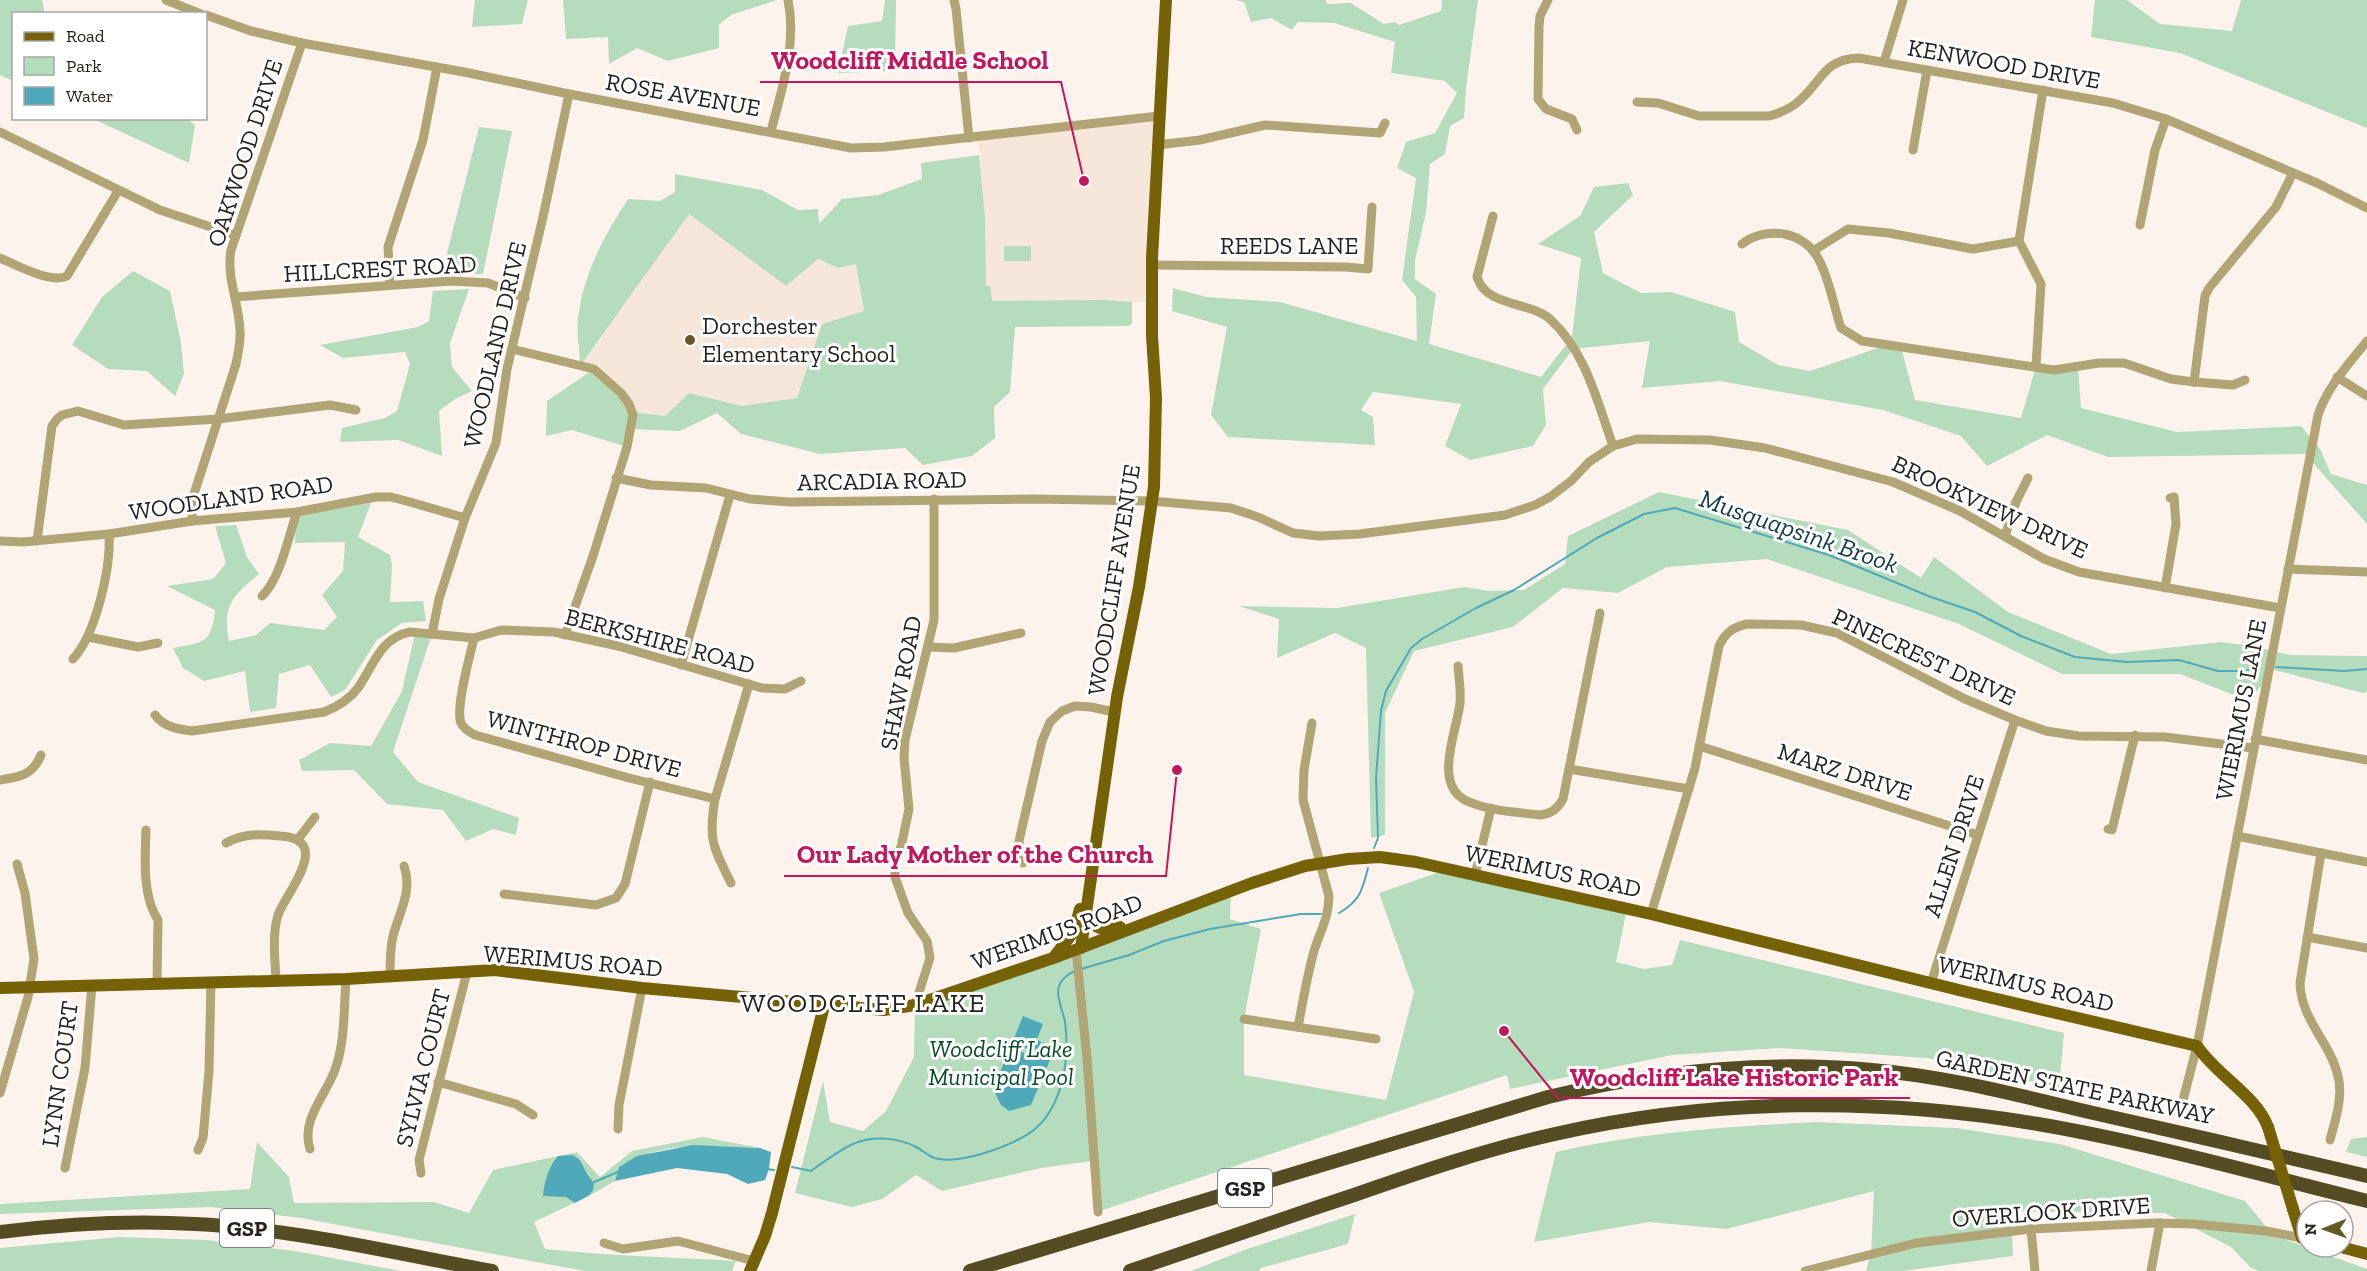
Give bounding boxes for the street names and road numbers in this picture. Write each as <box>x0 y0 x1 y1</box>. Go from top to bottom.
street label: KENWOOD DRIVE <box>1906 32 2103 95</box>
street label: OAKWOOD DRIVE <box>201 55 289 250</box>
street label: ROSE AVENUE <box>604 67 763 122</box>
street label: REEDS LANE <box>1220 231 1358 260</box>
street label: WOODLAND DRIVE <box>457 239 532 451</box>
street label: HILLCREST ROAD <box>283 249 477 288</box>
street label: BROOKVIEW DRIVE <box>1888 448 2093 565</box>
street label: WOODCLIFF AVENUE <box>1081 462 1146 698</box>
street label: ARCADIA ROAD <box>797 465 967 496</box>
street label: WOODLAND ROAD <box>127 469 335 526</box>
street label: BERKSHIRE ROAD <box>562 601 758 680</box>
street label: PINECREST DRIVE <box>1828 601 2021 712</box>
street label: SHAW ROAD <box>873 613 928 752</box>
street label: WIERIMUS LANE <box>2209 617 2272 803</box>
street label: WINTHROP DRIVE <box>484 704 685 783</box>
street label: MARZ DRIVE <box>1774 736 1916 807</box>
street label: ALLEN DRIVE <box>1917 771 1990 921</box>
street label: WERIMUS ROAD <box>1462 838 1644 903</box>
street label: WERIMUS ROAD <box>967 887 1146 976</box>
street label: WERIMUS ROAD <box>482 938 664 983</box>
street label: WERIMUS ROAD <box>1935 949 2117 1018</box>
street label: SYLVIA COURT <box>389 986 456 1150</box>
street label: LYNN COURT <box>35 999 84 1149</box>
street label: GARDEN STATE PARKWAY <box>1933 1043 2217 1130</box>
road number: GSP <box>1218 1169 1272 1207</box>
street label: OVERLOOK DRIVE <box>1951 1190 2151 1233</box>
road number: GSP <box>220 1209 274 1247</box>

